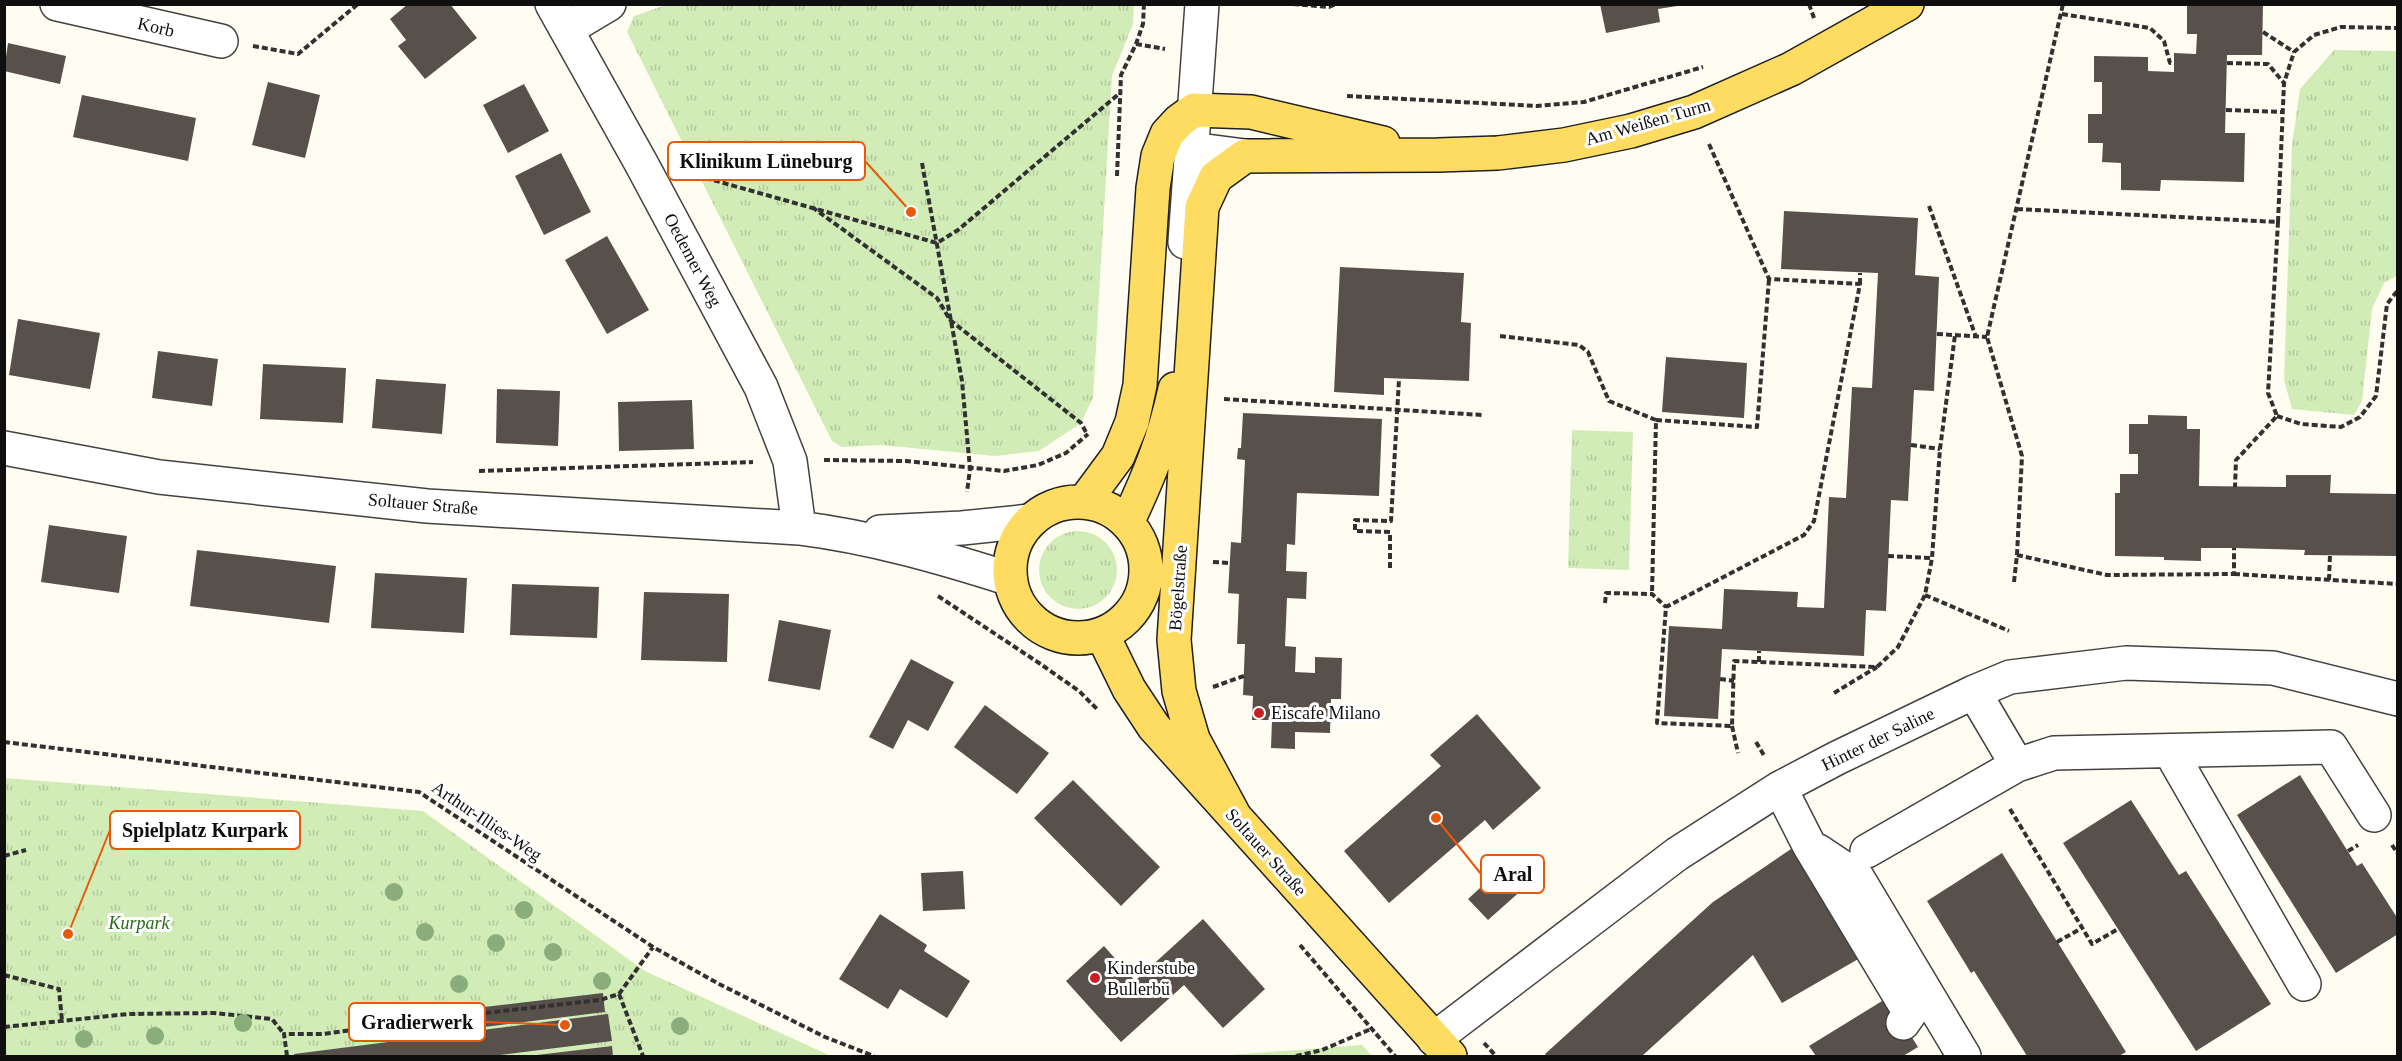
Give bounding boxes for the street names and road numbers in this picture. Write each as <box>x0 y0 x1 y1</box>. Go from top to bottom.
street label: Korb <box>136 13 176 41</box>
street label: Am Weißen Turm <box>1583 95 1713 149</box>
street label: Oedemer Weg <box>660 210 726 310</box>
street label: Soltauer Straße <box>367 489 479 519</box>
street label: Bögelstraße <box>1165 544 1191 632</box>
street label: Hinter der Saline <box>1818 703 1938 775</box>
street label: Arthur-Illies-Weg <box>428 777 546 865</box>
street label: Soltauer Straße <box>1222 804 1310 900</box>

